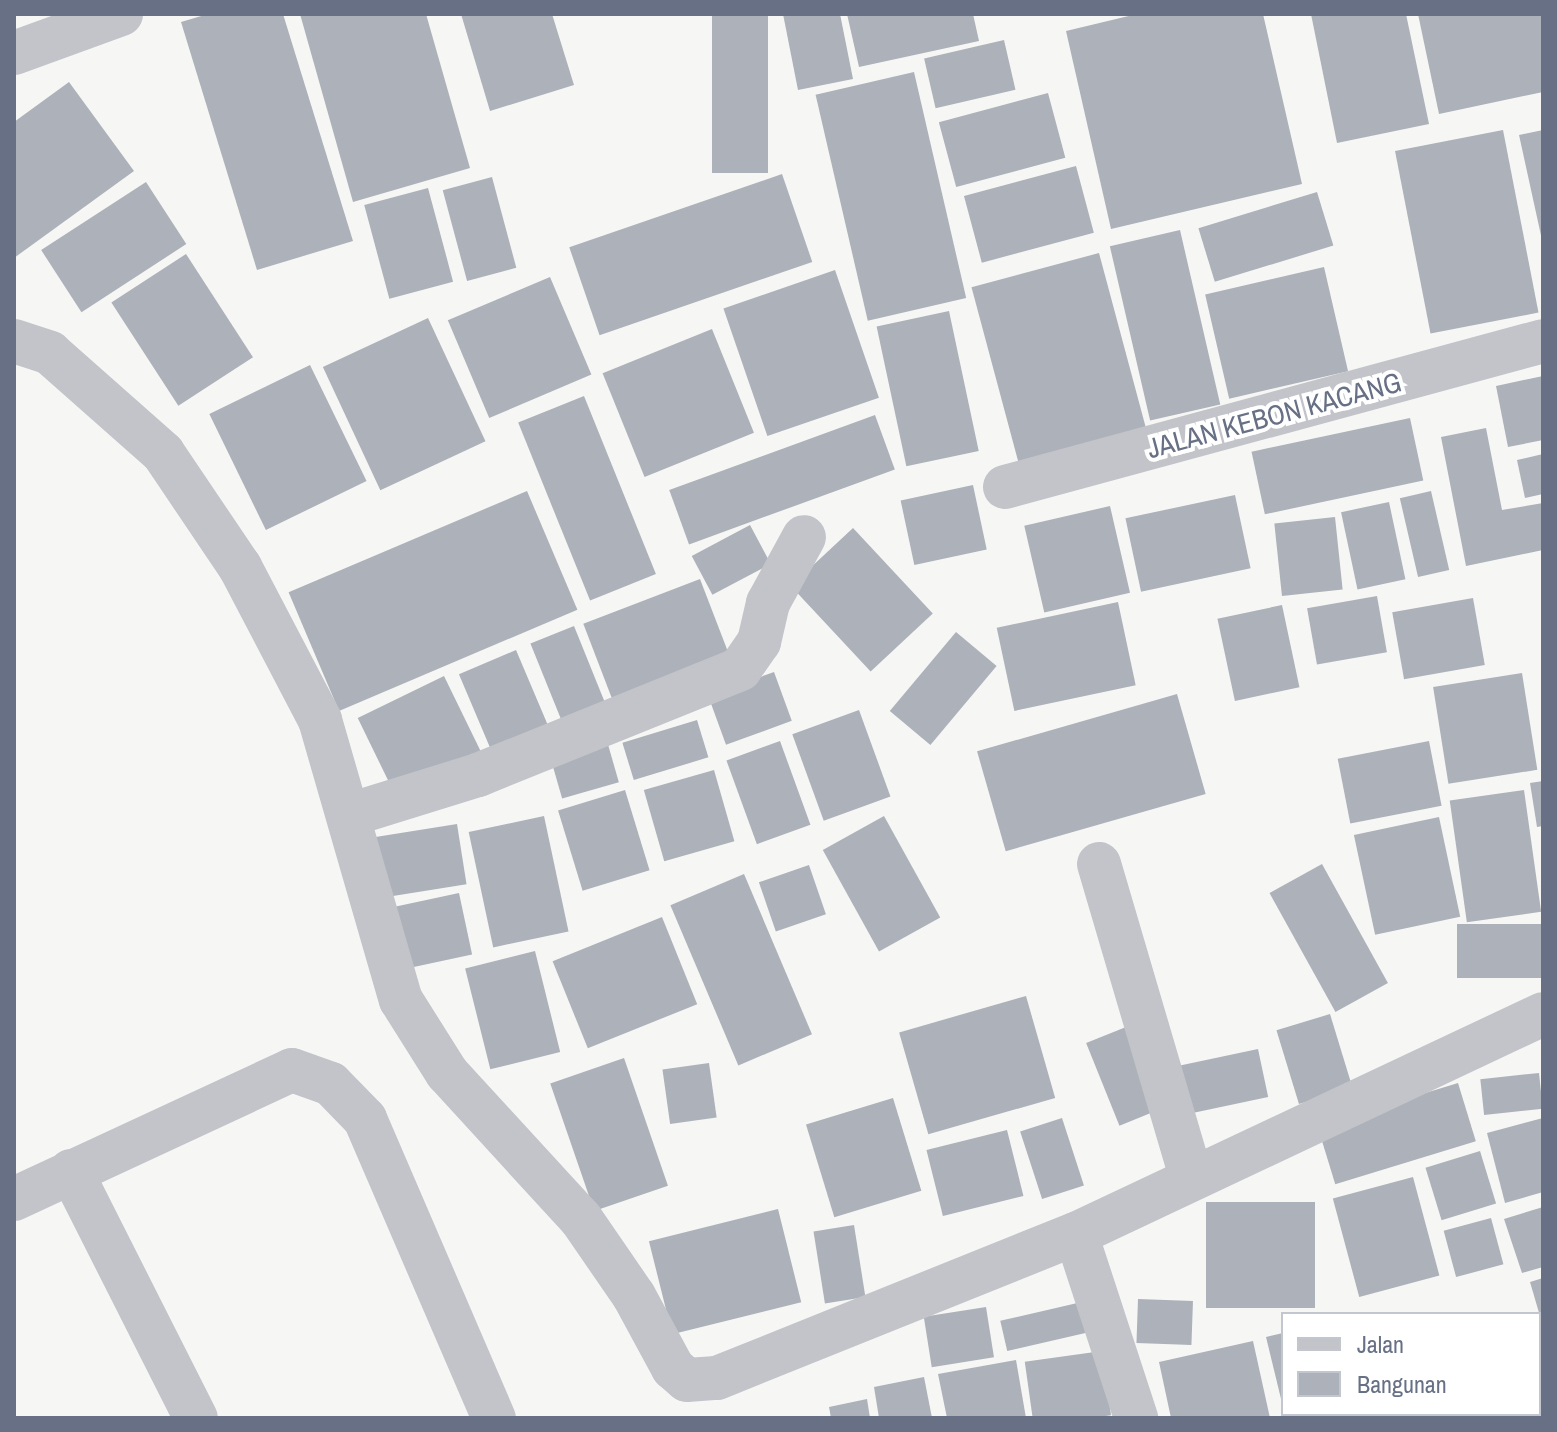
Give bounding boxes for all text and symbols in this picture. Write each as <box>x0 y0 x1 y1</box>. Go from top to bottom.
street label: JALAN KEBON KACANG <box>1143 365 1405 465</box>
legend <box>1281 1312 1541 1416</box>
text: Jalan <box>1357 1328 1404 1360</box>
text: Bangunan <box>1357 1368 1447 1400</box>

